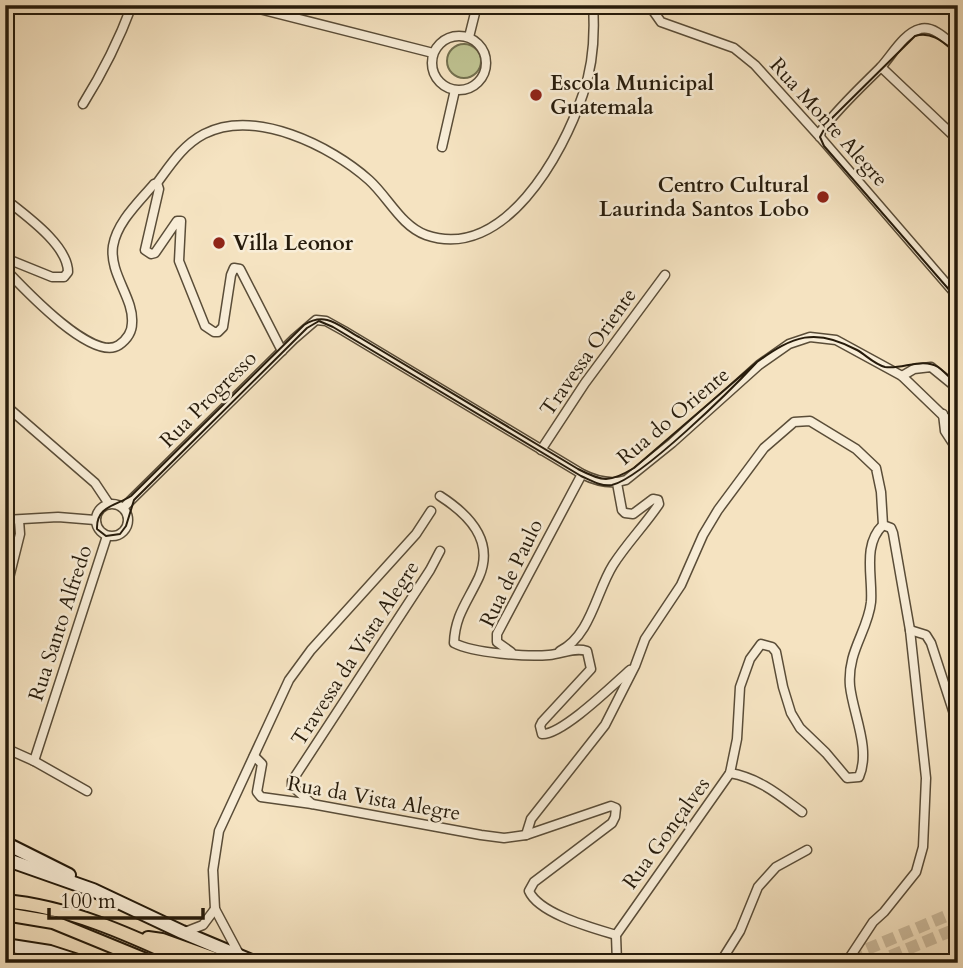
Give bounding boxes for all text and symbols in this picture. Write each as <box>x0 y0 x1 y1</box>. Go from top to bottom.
street label: Rua Monte Alegre <box>763 52 894 193</box>
place label: Escola Municipal Guatemala <box>550 69 714 122</box>
marker: Escola Municipal Guatemala <box>528 87 544 103</box>
place label: Centro Cultural Laurinda Santos Lobo <box>599 171 809 224</box>
marker: Centro Cultural Laurinda Santos Lobo <box>815 189 831 205</box>
place label: Villa Leonor <box>233 229 354 258</box>
marker: Villa Leonor <box>211 235 227 251</box>
street label: Travessa Oriente <box>533 282 643 422</box>
street label: Rua Progresso <box>153 344 263 454</box>
street label: Rua do Oriente <box>611 361 736 472</box>
street label: Rua de Paulo <box>473 514 550 632</box>
street label: Rua Santo Alfredo <box>22 541 99 705</box>
street label: Travessa da Vista Alegre <box>285 555 426 752</box>
street label: Rua da Vista Alegre <box>285 769 463 828</box>
street label: Rua Gonçalves <box>616 771 717 895</box>
scale bar <box>49 877 203 921</box>
text: 100 m <box>60 887 116 916</box>

